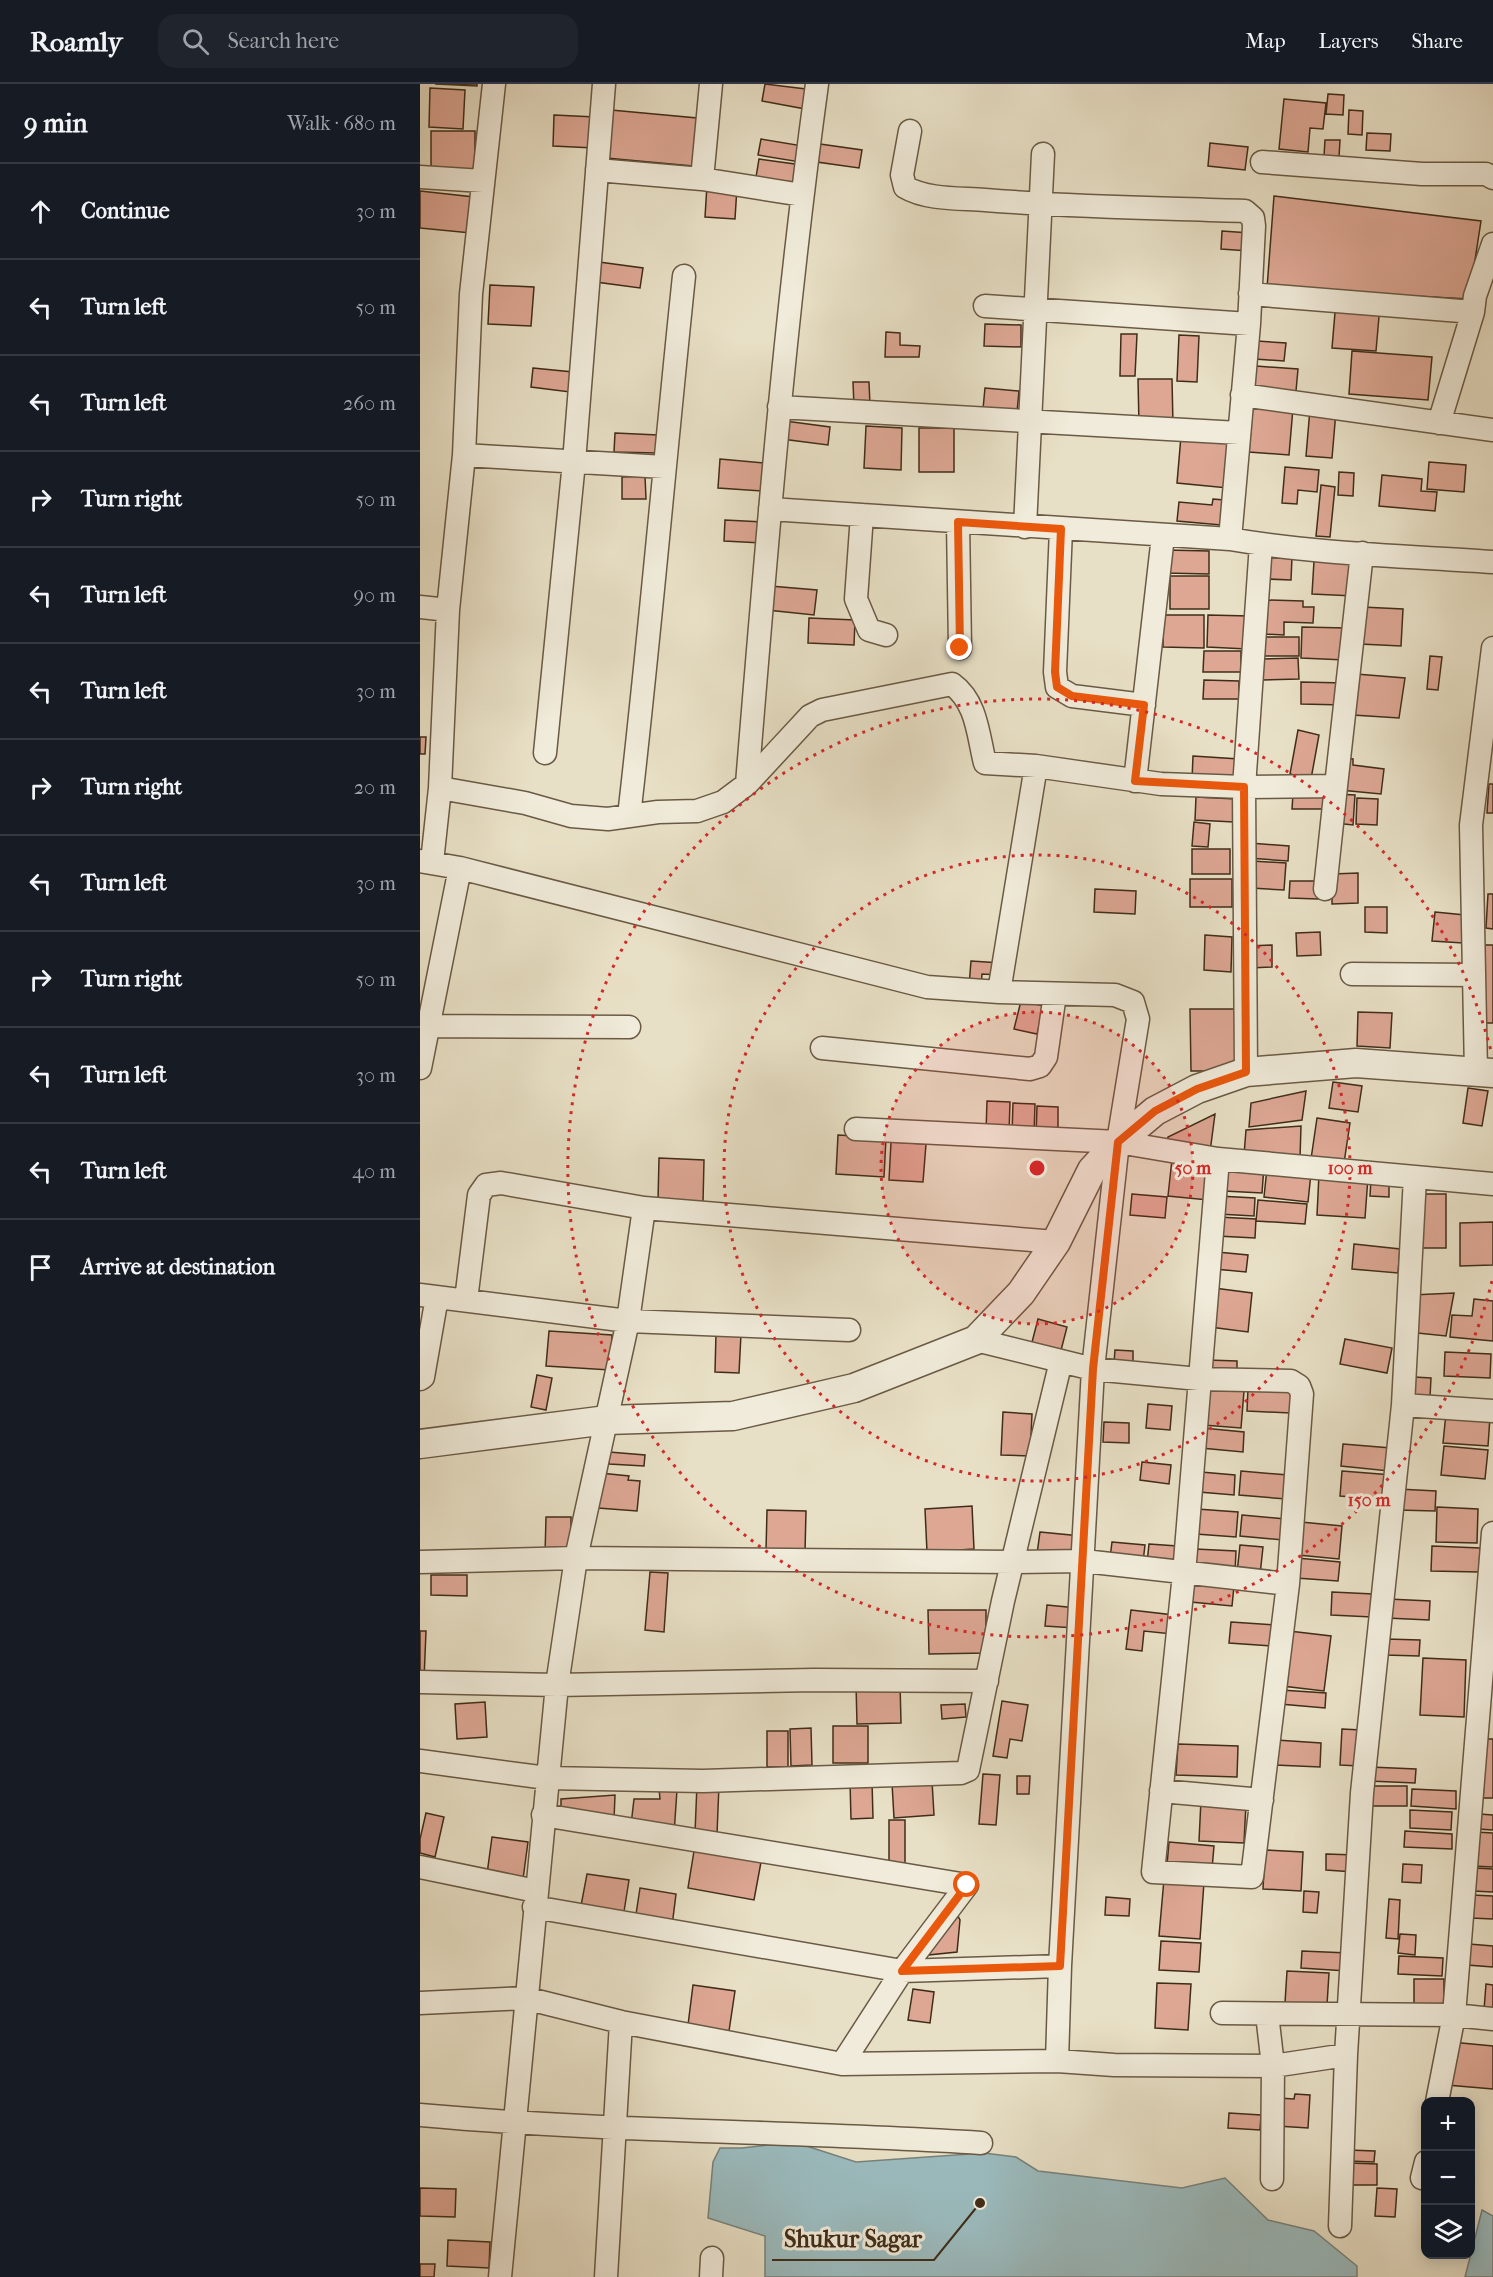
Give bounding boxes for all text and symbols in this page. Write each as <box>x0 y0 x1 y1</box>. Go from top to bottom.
search box <box>158 14 578 68</box>
text: Roamly <box>30 25 122 58</box>
icon: search <box>179 25 212 58</box>
text: Search here <box>227 28 339 54</box>
text: Map <box>1245 29 1286 53</box>
text: Layers <box>1319 29 1378 53</box>
text: Share <box>1411 29 1463 53</box>
text: 9 min <box>24 108 88 139</box>
text: Walk · 680 m <box>287 112 396 135</box>
icon: ahead <box>24 195 57 228</box>
text: Continue <box>81 198 170 224</box>
text: 30 m <box>356 200 396 223</box>
icon: left <box>24 291 57 324</box>
text: Turn left <box>81 294 167 320</box>
text: 50 m <box>355 296 396 319</box>
icon: left <box>24 387 57 420</box>
text: Turn left <box>81 390 167 416</box>
text: 260 m <box>343 392 396 415</box>
icon: right <box>24 483 57 516</box>
text: Turn right <box>81 486 182 512</box>
text: 50 m <box>355 488 396 511</box>
icon: left <box>24 579 57 612</box>
text: Turn left <box>81 582 167 608</box>
text: 90 m <box>354 584 396 607</box>
route end <box>946 634 972 660</box>
icon: left <box>24 675 57 708</box>
text: Turn left <box>81 678 167 704</box>
text: 30 m <box>356 680 396 703</box>
icon: right <box>24 771 57 804</box>
text: Turn right <box>81 774 182 800</box>
text: 20 m <box>354 776 396 799</box>
icon: left <box>24 867 57 900</box>
text: Turn left <box>81 870 167 896</box>
text: 30 m <box>356 872 396 895</box>
icon: right <box>24 963 57 996</box>
text: Turn right <box>81 966 182 992</box>
text: 50 m <box>355 968 396 991</box>
icon: left <box>24 1059 57 1092</box>
text: Turn left <box>81 1062 167 1088</box>
text: 30 m <box>356 1064 396 1087</box>
icon: left <box>24 1155 57 1188</box>
text: Turn left <box>81 1158 167 1184</box>
centre of rings <box>1027 1158 1047 1178</box>
text: 50 m <box>1175 1158 1212 1179</box>
text: 100 m <box>1327 1158 1374 1179</box>
text: 40 m <box>352 1160 396 1183</box>
icon: arrive <box>24 1251 57 1284</box>
text: Arrive at destination <box>81 1254 275 1280</box>
text: 150 m <box>1348 1490 1391 1511</box>
route start <box>953 1871 979 1897</box>
map controls <box>1421 2097 1475 2259</box>
button: + <box>1421 2097 1475 2151</box>
button: − <box>1421 2151 1475 2205</box>
button: layers <box>1421 2205 1475 2259</box>
callout: Shukur Sagar <box>772 2218 934 2260</box>
text: Shukur Sagar <box>784 2225 923 2253</box>

